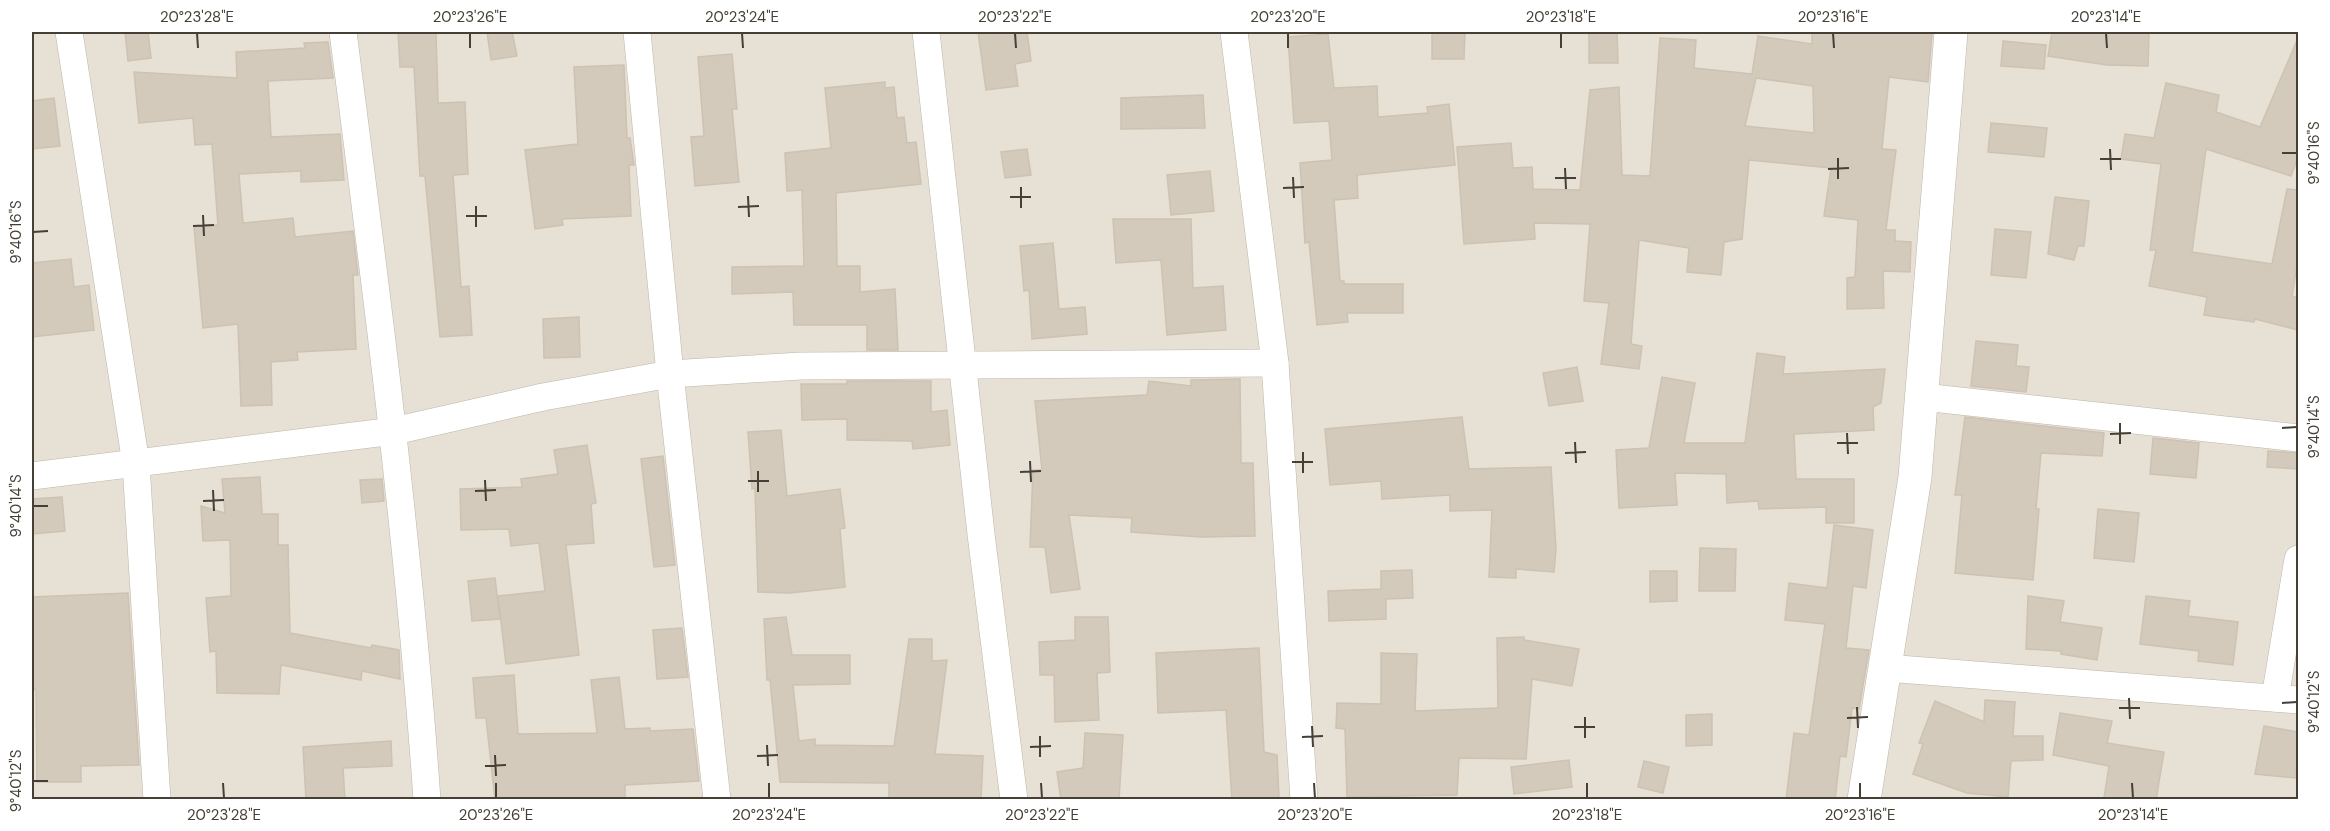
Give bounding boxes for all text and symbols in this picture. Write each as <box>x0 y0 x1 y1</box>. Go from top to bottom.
text: 20°23'28"E <box>160 7 234 27</box>
text: 20°23'26"E <box>433 7 507 27</box>
text: 20°23'24"E <box>705 7 779 27</box>
text: 20°23'22"E <box>978 7 1052 27</box>
text: 20°23'20"E <box>1250 7 1326 27</box>
text: 20°23'18"E <box>1526 7 1596 27</box>
text: 20°23'16"E <box>1798 7 1868 27</box>
text: 20°23'14"E <box>2071 7 2141 27</box>
text: 9°40'16"S <box>2304 121 2324 185</box>
text: 9°40'16"S <box>6 200 26 264</box>
text: 9°40'14"S <box>2304 395 2324 459</box>
text: 9°40'14"S <box>6 474 26 538</box>
text: 9°40'12"S <box>2304 670 2324 733</box>
text: 9°40'12"S <box>6 749 26 812</box>
text: 20°23'28"E <box>187 805 261 825</box>
text: 20°23'26"E <box>459 805 533 825</box>
text: 20°23'24"E <box>732 805 806 825</box>
text: 20°23'22"E <box>1005 805 1079 825</box>
text: 20°23'20"E <box>1277 805 1353 825</box>
text: 20°23'18"E <box>1552 805 1622 825</box>
text: 20°23'16"E <box>1825 805 1895 825</box>
text: 20°23'14"E <box>2098 805 2168 825</box>

